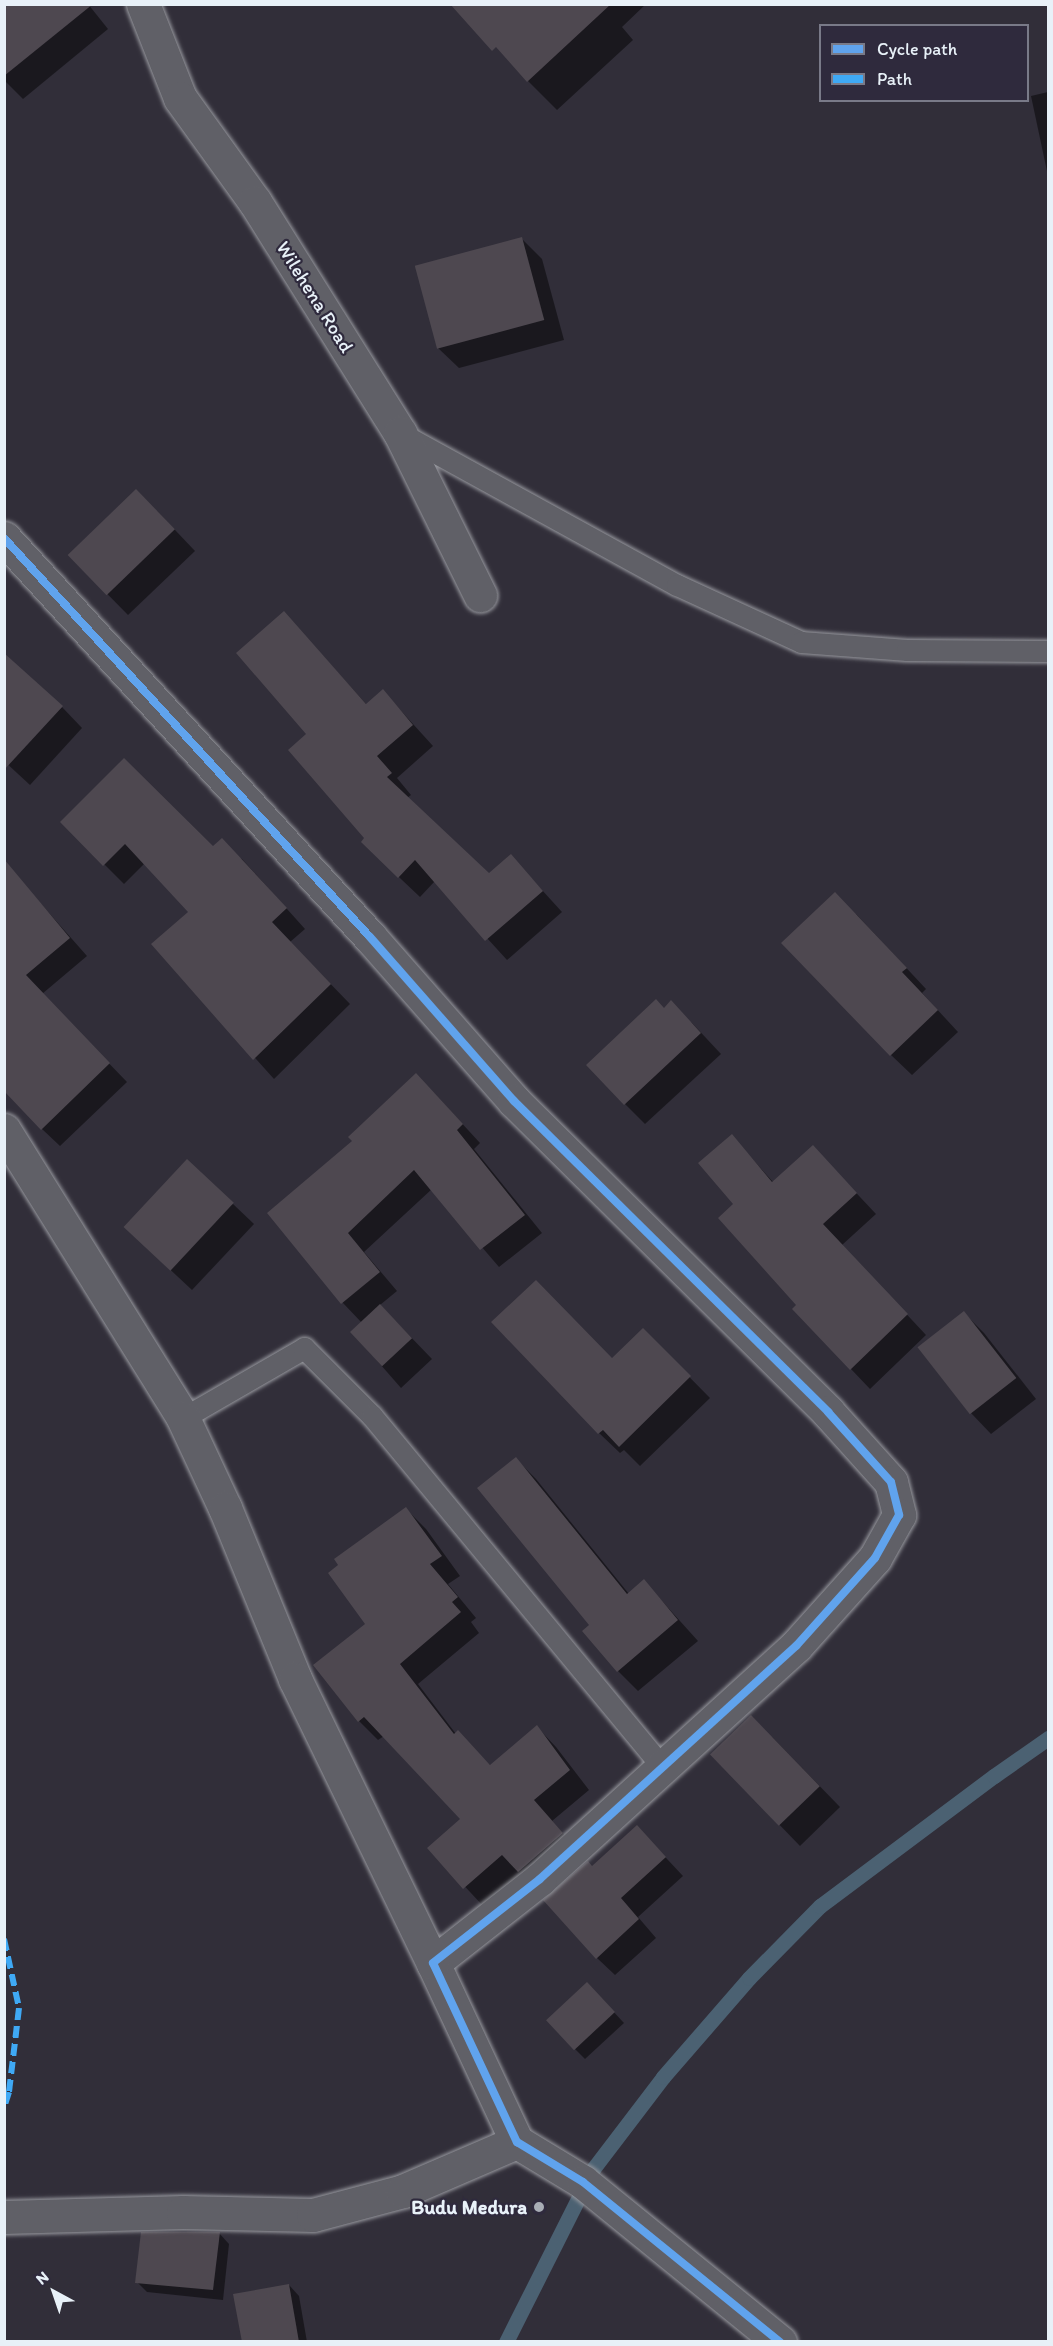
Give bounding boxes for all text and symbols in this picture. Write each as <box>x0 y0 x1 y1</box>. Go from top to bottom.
legend <box>819 24 1029 102</box>
text: Cycle path <box>877 38 957 60</box>
text: Path <box>877 68 912 90</box>
street label: Wilehena Road <box>271 237 359 357</box>
place label: Budu Medura <box>411 2195 527 2219</box>
marker: Budu Medura <box>532 2200 546 2214</box>
north arrow <box>24 2262 84 2322</box>
text: N <box>32 2267 52 2289</box>

